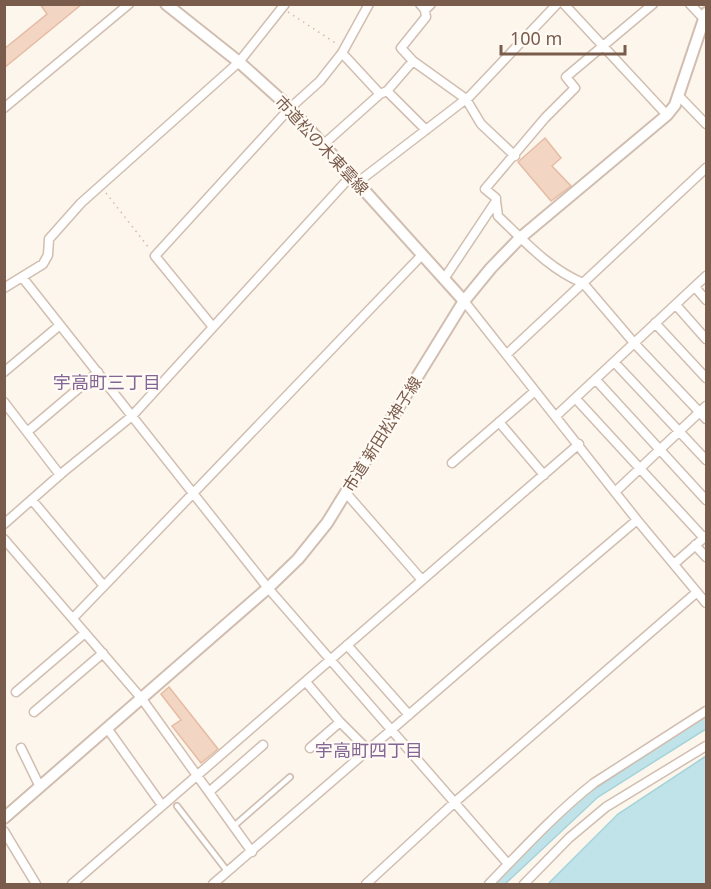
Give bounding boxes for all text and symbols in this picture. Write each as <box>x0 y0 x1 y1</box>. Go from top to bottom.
scale bar <box>501 18 626 56</box>
text: 100 m <box>510 26 562 50</box>
street label: 市道松の木東雲線 <box>270 91 374 199</box>
district label: 宇高町三丁目 <box>53 370 161 394</box>
street label: 市道 新田松神子線 <box>338 372 426 496</box>
district label: 宇高町四丁目 <box>315 738 423 762</box>

